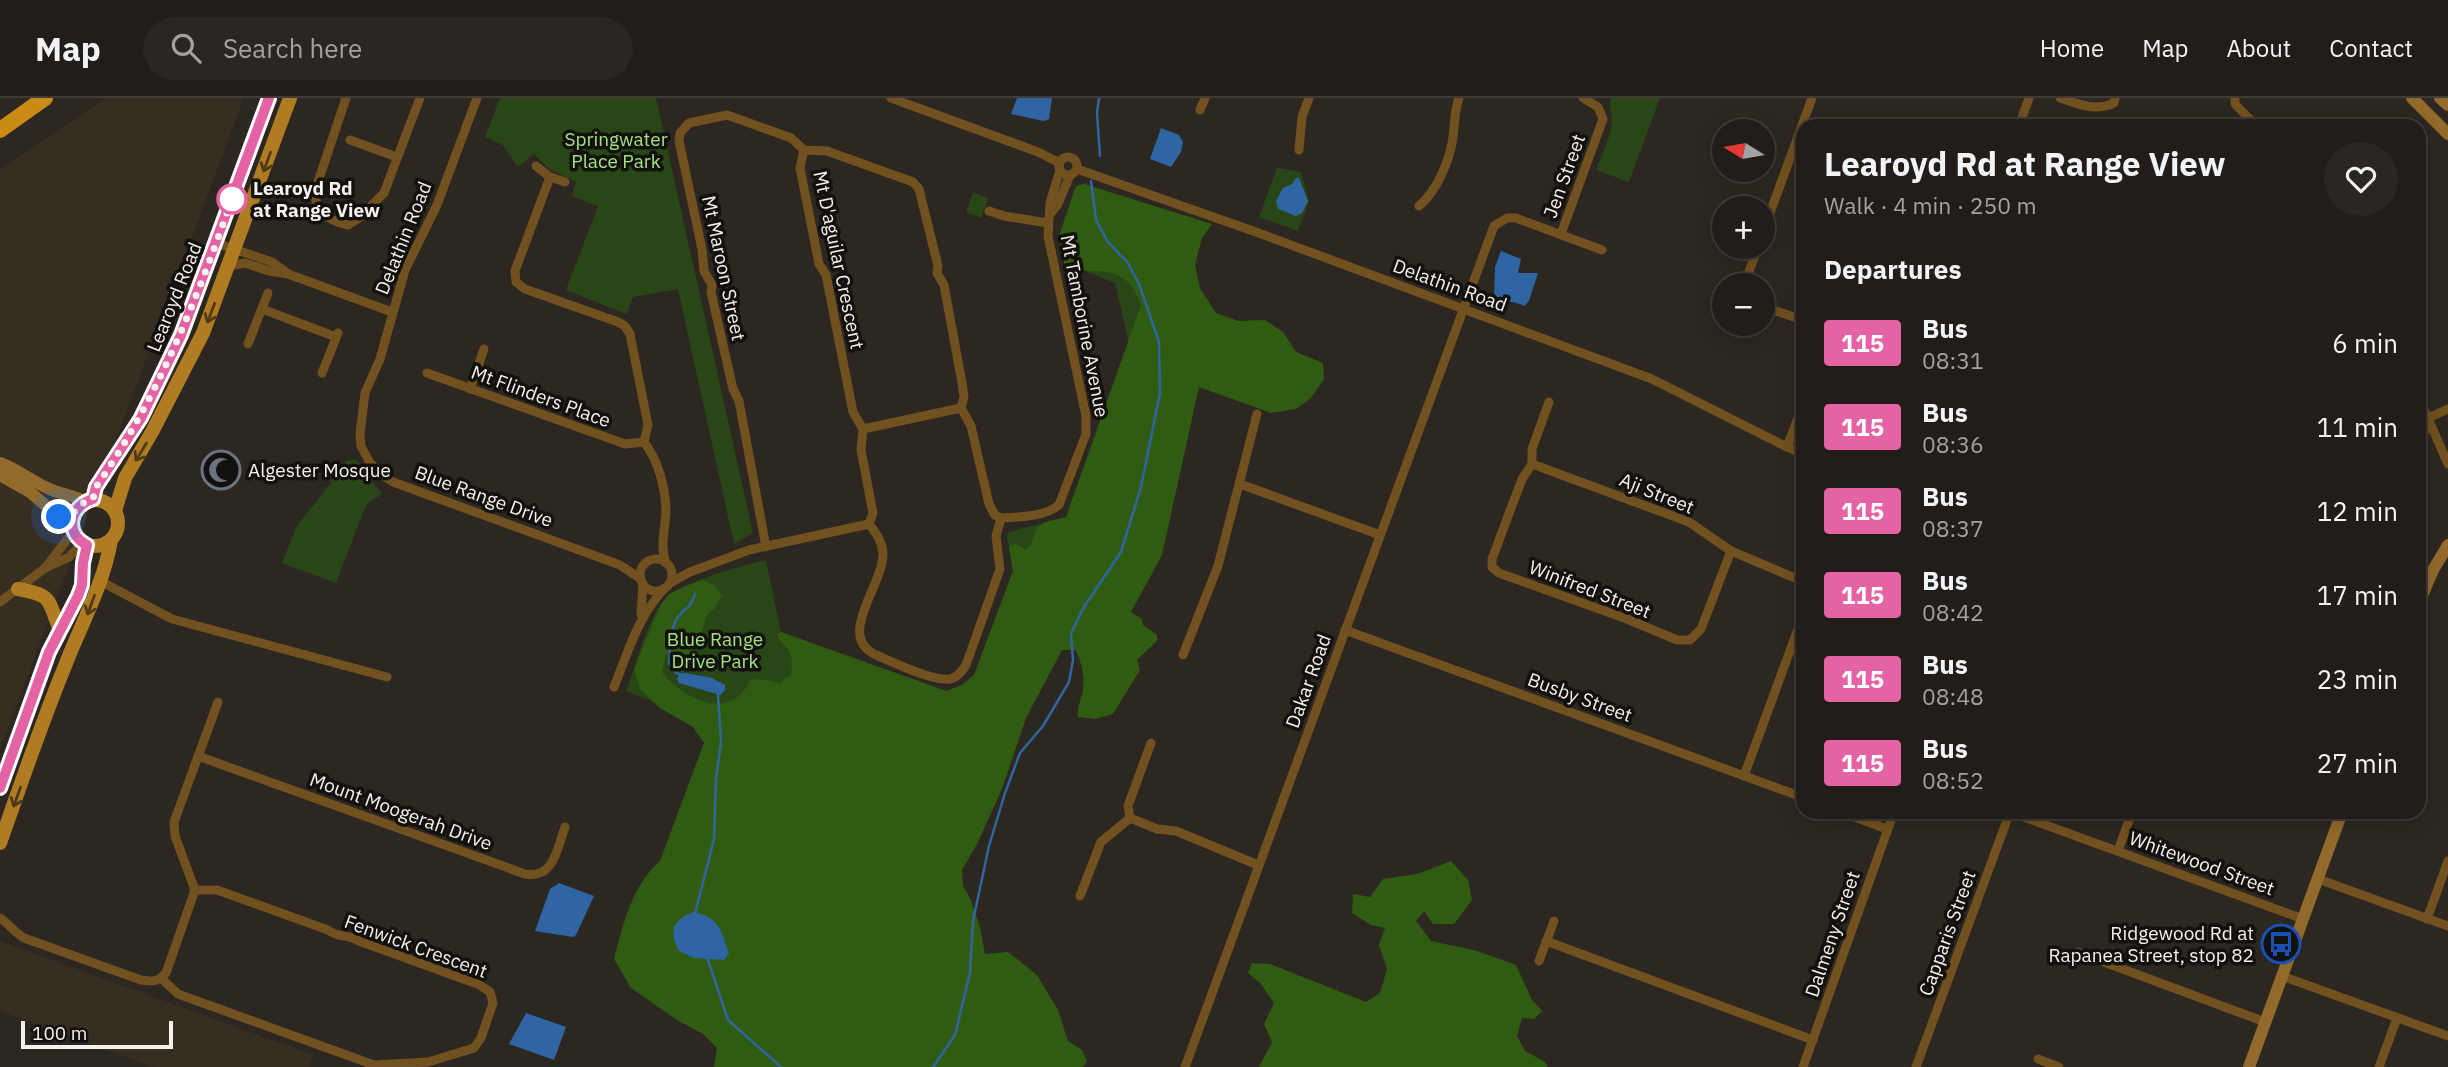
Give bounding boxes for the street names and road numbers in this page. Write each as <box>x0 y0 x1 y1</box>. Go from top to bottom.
street label: Jen Street <box>1538 131 1590 221</box>
street label: Mt D'aguilar Crescent <box>808 169 870 351</box>
street label: Delathin Road <box>369 178 437 298</box>
street label: Mt Maroon Street <box>697 193 751 343</box>
street label: Mt Tamborine Avenue <box>1056 233 1114 419</box>
street label: Learoyd Road <box>141 239 207 355</box>
street label: Delathin Road <box>1390 253 1510 317</box>
street label: Mt Flinders Place <box>468 360 614 432</box>
street label: Blue Range Drive <box>412 460 556 532</box>
street label: Aji Street <box>1616 467 1698 519</box>
street label: Winifred Street <box>1526 555 1654 623</box>
street label: Dakar Road <box>1280 631 1336 731</box>
street label: Busby Street <box>1524 667 1636 727</box>
street label: Mount Moogerah Drive <box>307 767 495 855</box>
street label: Whitewood Street <box>2126 826 2278 900</box>
street label: Capparis Street <box>1913 867 1981 999</box>
street label: Dalmeny Street <box>1799 868 1865 1000</box>
street label: Fenwick Crescent <box>341 909 491 983</box>

